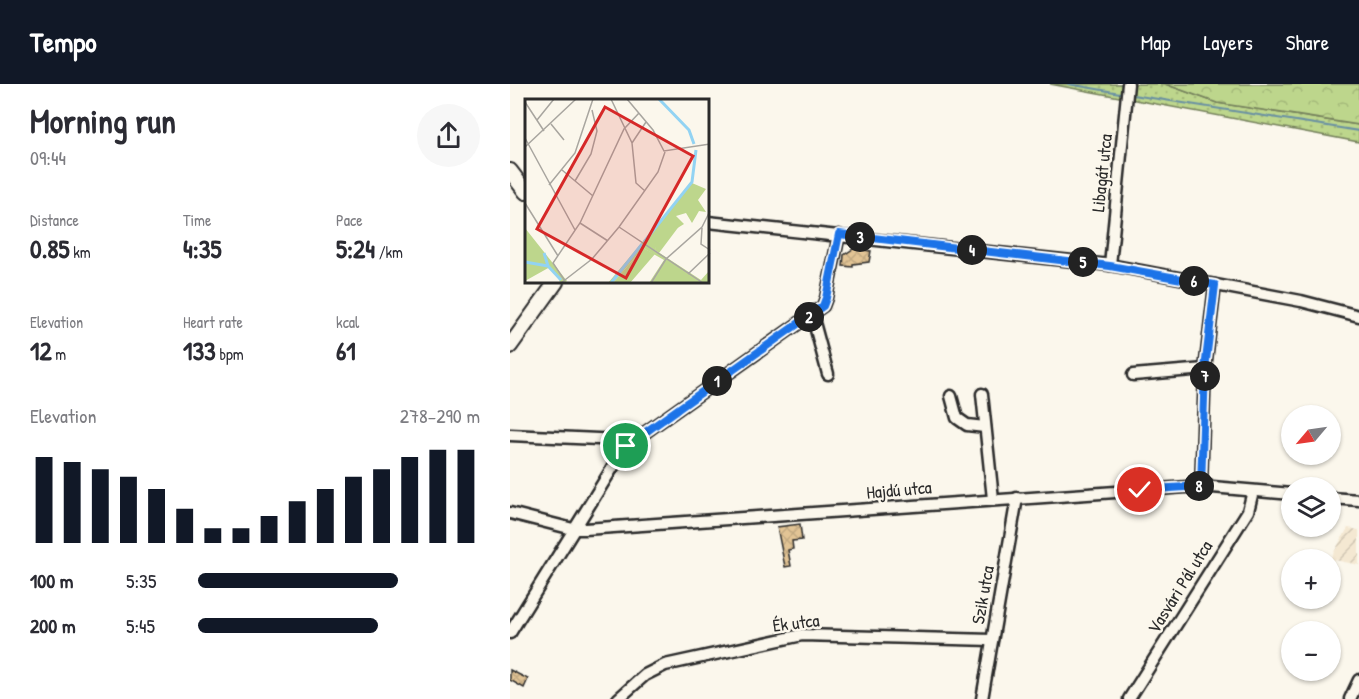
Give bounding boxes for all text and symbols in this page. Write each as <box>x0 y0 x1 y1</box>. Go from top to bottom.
text: Tempo <box>30 23 97 61</box>
text: Map <box>1141 28 1170 57</box>
text: Layers <box>1203 28 1253 57</box>
text: Share <box>1286 28 1329 57</box>
text: Morning run <box>30 99 176 143</box>
inset map <box>525 99 710 284</box>
button: share <box>417 104 480 167</box>
street label: Libagát utca <box>1085 133 1118 213</box>
text: 09:44 <box>30 144 66 171</box>
text: Distance <box>30 209 79 231</box>
text: Time <box>183 209 211 231</box>
text: Pace <box>336 209 363 231</box>
pin: 3 <box>845 222 875 252</box>
text: 3 <box>856 226 864 248</box>
text: 0.85 <box>30 231 69 266</box>
text: 4:35 <box>183 231 221 266</box>
text: 5:24 <box>336 231 375 266</box>
pin: 4 <box>957 235 987 265</box>
text: 4 <box>969 239 975 261</box>
text: km <box>69 241 91 263</box>
text: /km <box>375 241 403 263</box>
pin: 5 <box>1068 247 1098 277</box>
text: 5 <box>1080 251 1086 273</box>
pin: 6 <box>1179 266 1209 296</box>
text: 6 <box>1191 270 1197 292</box>
pin: 2 <box>794 302 824 332</box>
text: 2 <box>805 306 813 328</box>
text: Elevation <box>30 311 83 333</box>
text: Heart rate <box>183 311 243 333</box>
text: kcal <box>336 311 359 333</box>
text: 12 <box>30 333 52 368</box>
text: 133 <box>183 333 216 368</box>
text: 61 <box>336 333 356 368</box>
text: m <box>52 343 66 365</box>
text: bpm <box>216 343 244 365</box>
pin: 7 <box>1190 361 1220 391</box>
text: 7 <box>1201 365 1209 387</box>
pin: 1 <box>702 366 732 396</box>
text: 1 <box>714 370 720 392</box>
text: Elevation <box>30 402 96 429</box>
text: 278–290 m <box>400 402 480 429</box>
north arrow <box>1281 405 1341 465</box>
map controls <box>1281 405 1341 681</box>
pin <box>600 420 651 471</box>
icon: arrive <box>609 429 642 462</box>
pin <box>1114 464 1165 515</box>
pin: 8 <box>1184 471 1214 501</box>
icon: check <box>1123 473 1156 506</box>
street label: Hajdú utca <box>865 474 933 505</box>
text: 8 <box>1196 475 1202 497</box>
button: layers <box>1281 477 1341 537</box>
street label: Vasvári Pál utca <box>1141 535 1218 638</box>
button: + <box>1281 549 1341 609</box>
street label: Szik utca <box>965 564 1000 626</box>
text: 100 m <box>30 567 73 594</box>
text: 5:35 <box>126 567 157 594</box>
street label: Ék utca <box>771 607 821 638</box>
text: 200 m <box>30 612 75 639</box>
text: 5:45 <box>126 612 155 639</box>
button: − <box>1281 621 1341 681</box>

